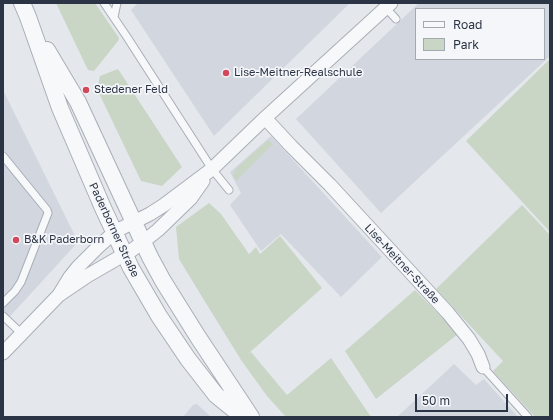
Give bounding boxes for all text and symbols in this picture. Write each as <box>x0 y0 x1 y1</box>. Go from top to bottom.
legend <box>415 8 545 60</box>
text: Road <box>453 17 482 32</box>
text: Park <box>453 37 479 52</box>
place label: Lise-Meitner-Realschule <box>234 66 362 80</box>
marker: Lise-Meitner-Realschule <box>221 68 231 78</box>
place label: Stedener Feld <box>94 83 168 97</box>
marker: Stedener Feld <box>81 85 91 95</box>
street label: Paderborner Straße <box>86 181 142 279</box>
street label: Lise-Meitner-Straße <box>362 221 442 307</box>
place label: B&K Paderborn <box>24 233 104 247</box>
marker: B&K Paderborn <box>11 235 21 245</box>
scale bar <box>417 386 510 412</box>
text: 50 m <box>422 393 450 408</box>

